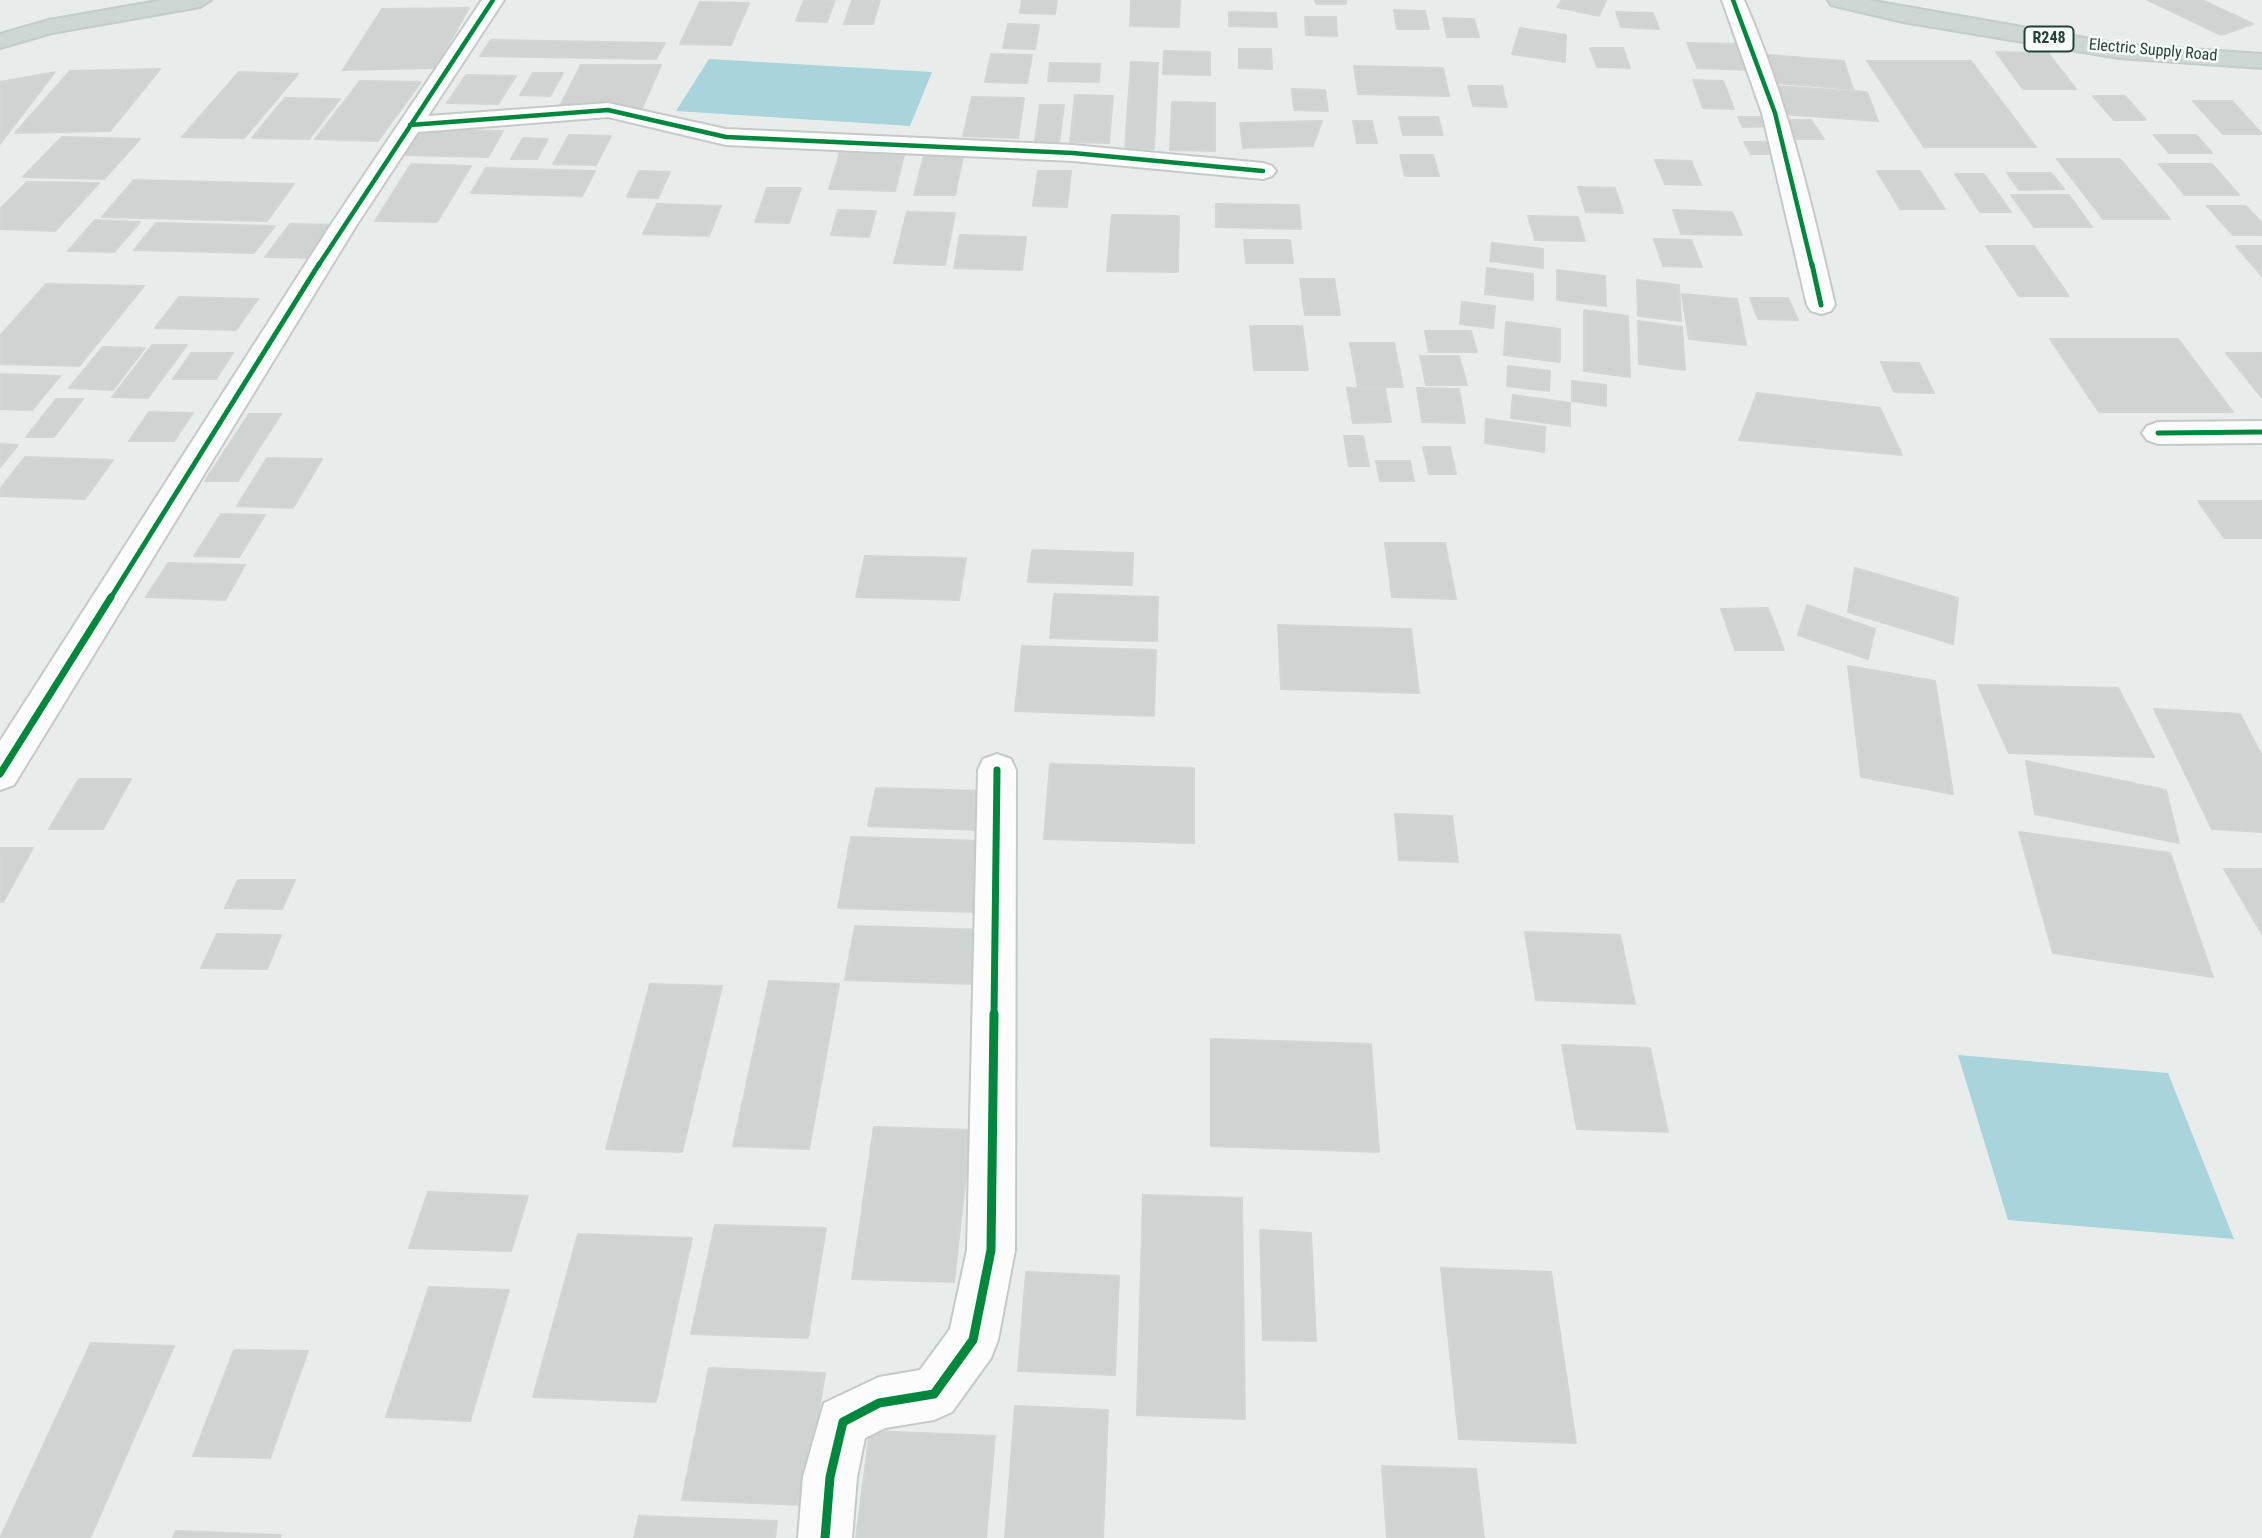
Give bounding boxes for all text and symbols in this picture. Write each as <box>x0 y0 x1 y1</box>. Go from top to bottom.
road number: R248 <box>2024 26 2074 52</box>
street label: Electric Supply Road <box>2088 36 2218 66</box>

